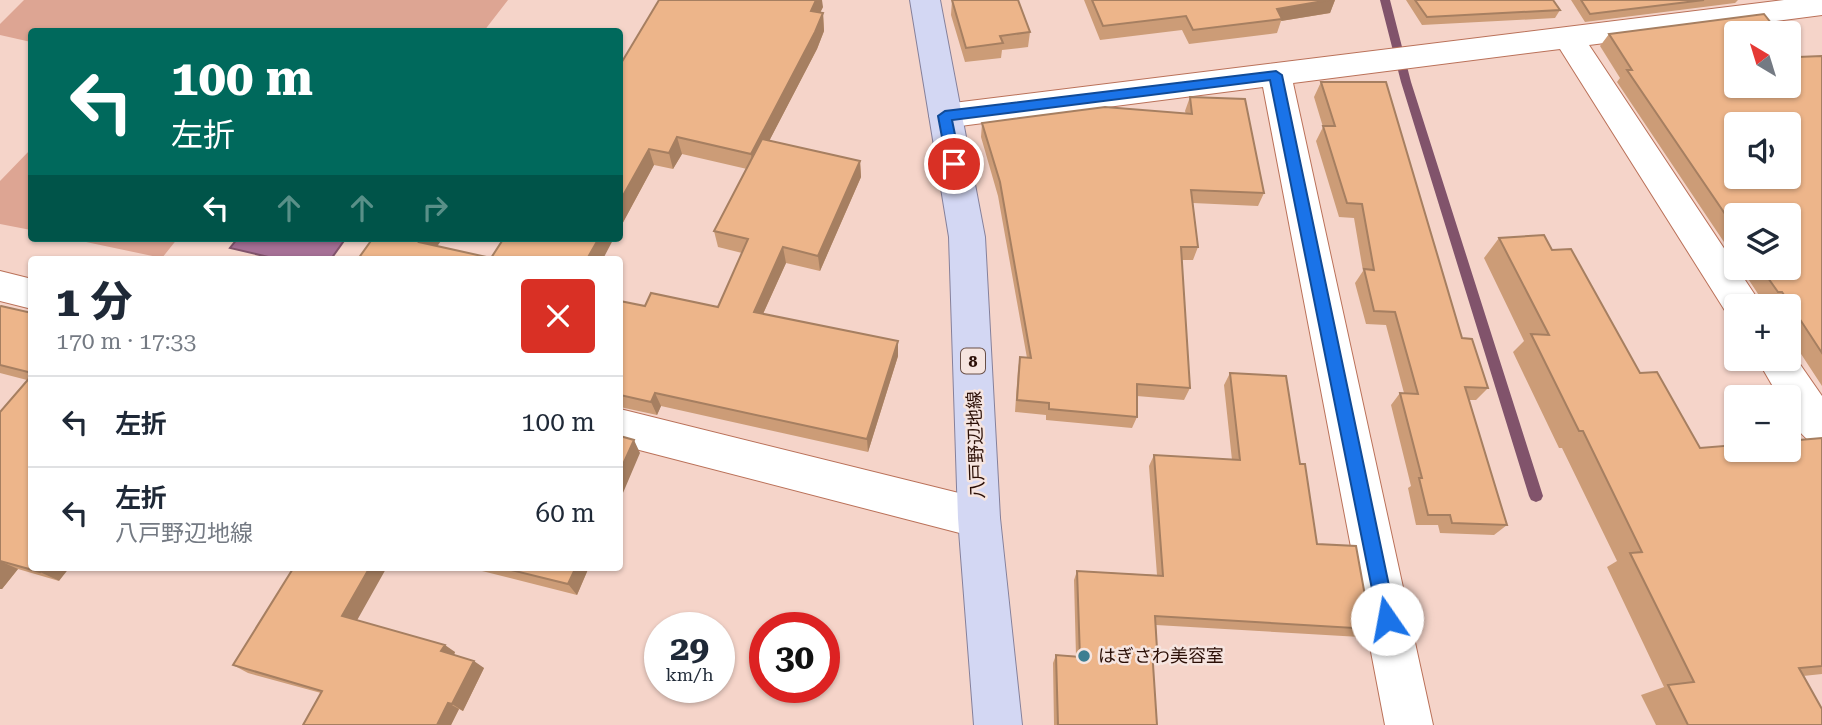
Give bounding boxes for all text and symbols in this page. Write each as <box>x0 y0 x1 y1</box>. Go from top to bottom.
north arrow <box>1724 21 1801 98</box>
map controls <box>1724 21 1801 462</box>
text: 100 m <box>171 50 313 107</box>
icon: left <box>56 56 147 147</box>
button: sound <box>1724 112 1801 189</box>
text: 左折 <box>171 116 235 154</box>
pin <box>924 134 984 194</box>
icon: arrive <box>935 145 973 183</box>
icon: left <box>197 189 235 227</box>
icon: ahead <box>270 189 308 227</box>
icon: ahead <box>343 189 381 227</box>
icon: right <box>416 189 454 227</box>
button: layers <box>1724 203 1801 280</box>
text: 1 分 <box>56 277 132 326</box>
button: close <box>521 279 595 353</box>
button: + <box>1724 294 1801 371</box>
text: 170 m · 17:33 <box>56 328 196 355</box>
road number: 8 <box>961 348 985 374</box>
button: − <box>1724 385 1801 462</box>
street label: 八戸野辺地線 <box>963 391 988 499</box>
icon: left <box>56 403 94 441</box>
text: 100 m <box>521 407 595 437</box>
text: 左折 <box>115 409 167 439</box>
text: 左折 <box>115 483 167 513</box>
icon: left <box>56 494 94 532</box>
text: 60 m <box>536 498 595 528</box>
text: 八戸野辺地線 <box>115 520 253 547</box>
position arrow <box>1350 582 1424 656</box>
speed limit sign: 30 <box>749 612 840 703</box>
text: 29 <box>670 628 709 669</box>
place label: はぎさわ美容室 <box>1098 645 1224 666</box>
marker: はぎさわ美容室 <box>1076 648 1092 664</box>
text: km/h <box>665 664 714 685</box>

